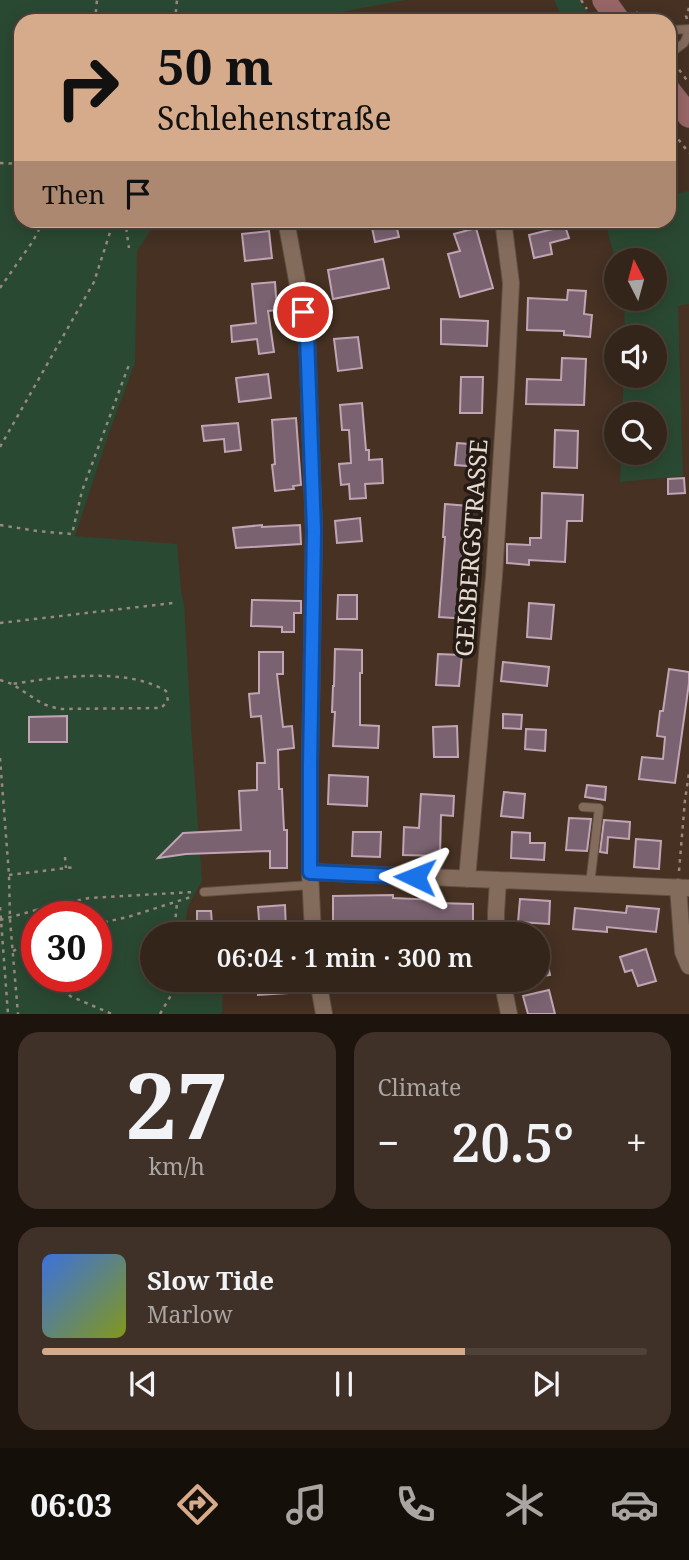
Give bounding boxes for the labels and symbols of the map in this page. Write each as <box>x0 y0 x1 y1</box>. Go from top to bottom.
north arrow <box>604 248 667 312</box>
pin <box>273 282 333 342</box>
street label: GEISBERGSTRASSE <box>446 438 495 658</box>
position arrow <box>378 840 452 914</box>
speed limit sign: 30 <box>21 901 112 992</box>

